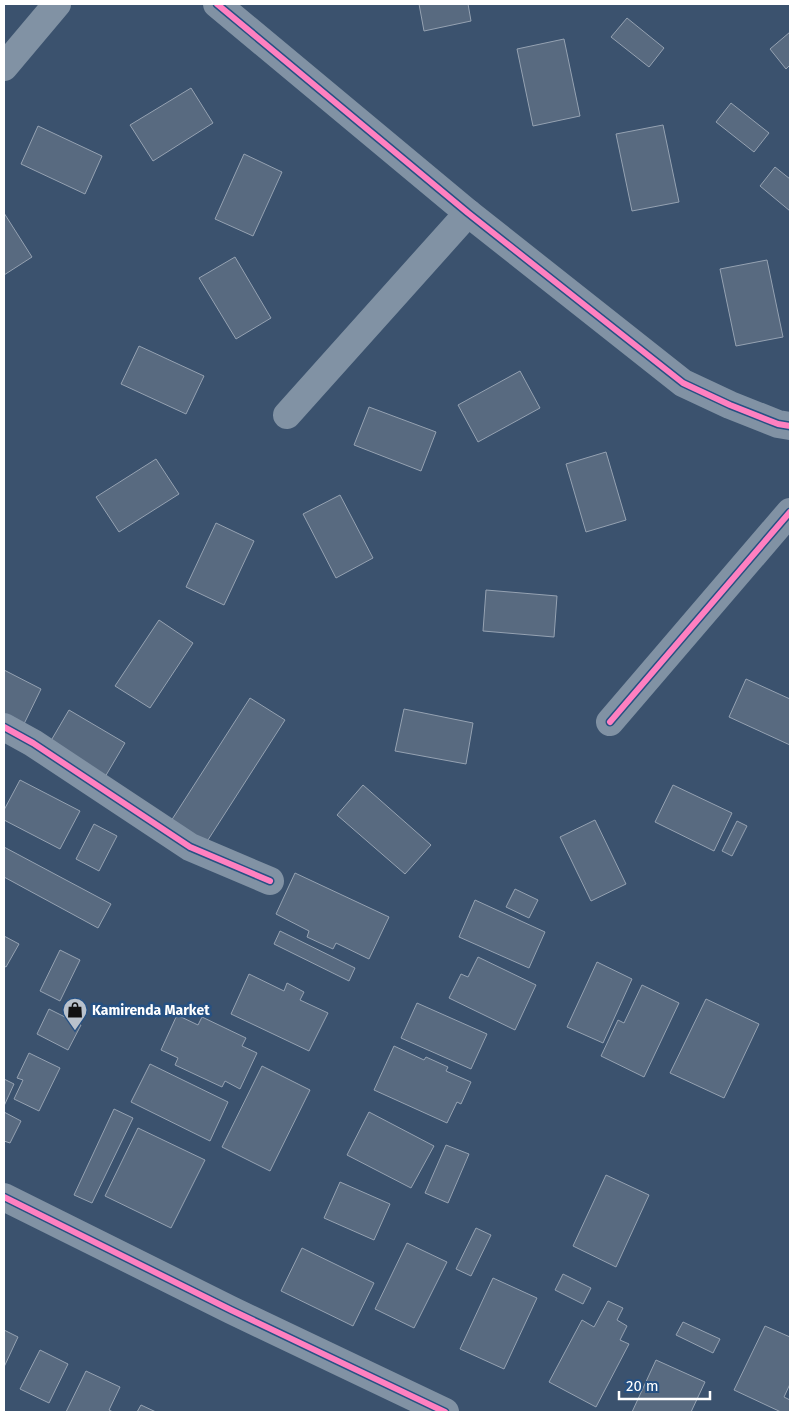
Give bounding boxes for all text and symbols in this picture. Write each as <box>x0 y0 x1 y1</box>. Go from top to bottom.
shop icon: Kamirenda Market <box>62 997 88 1031</box>
place label: Kamirenda Market <box>92 1002 210 1019</box>
scale bar <box>619 1368 710 1400</box>
text: 20 m <box>626 1377 659 1395</box>

